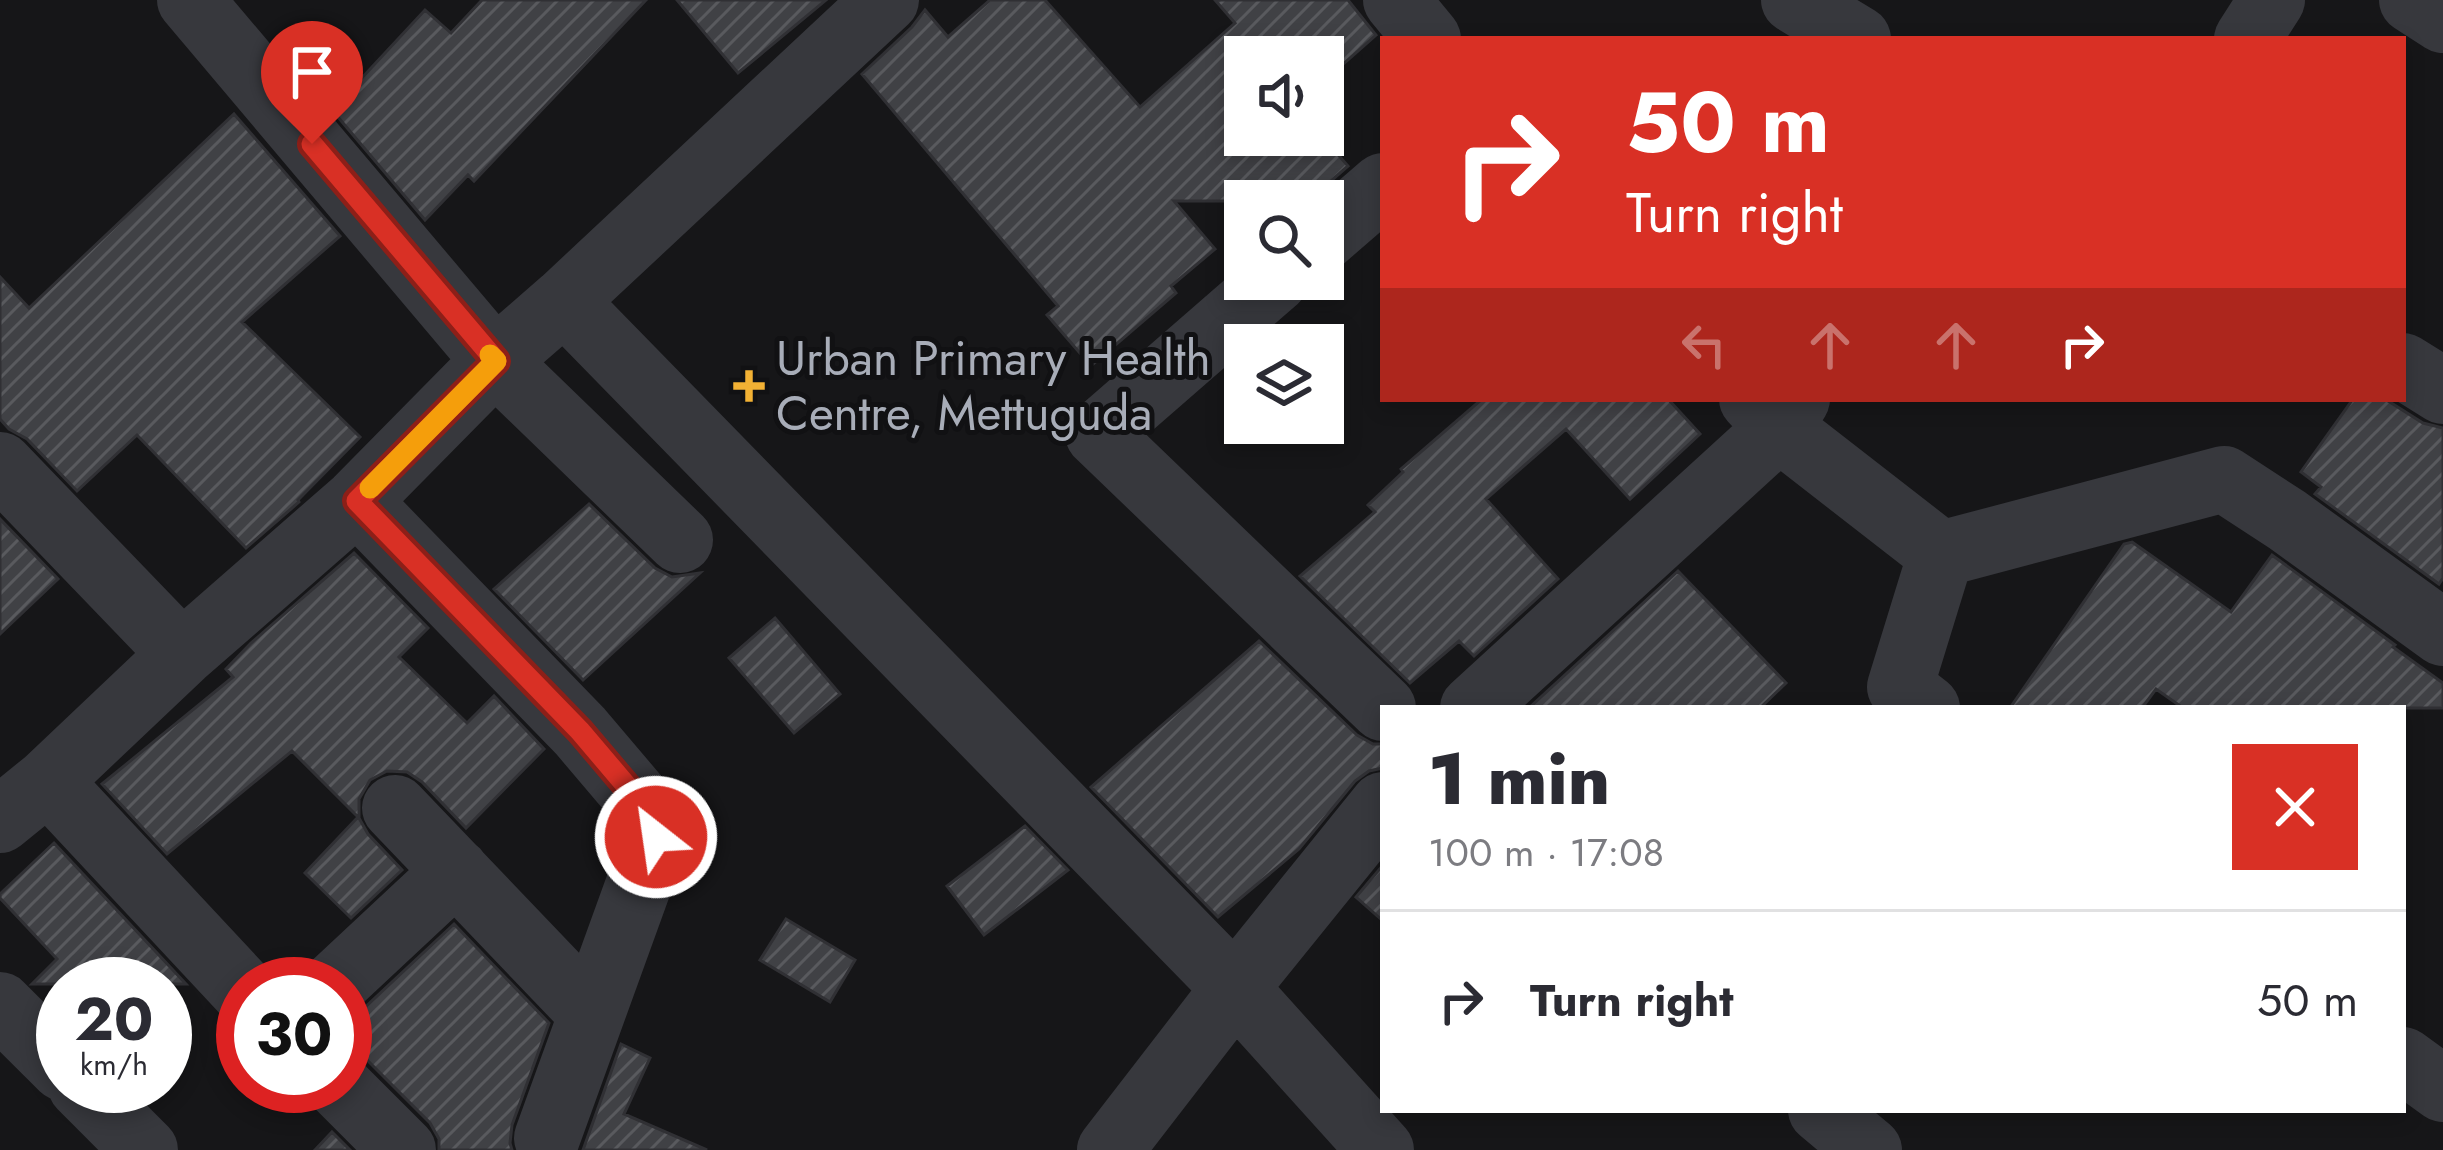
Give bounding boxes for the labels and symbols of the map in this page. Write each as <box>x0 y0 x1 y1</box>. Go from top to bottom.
pin <box>261 21.0 363 144</box>
place label: Urban Primary Health Centre, Mettuguda <box>776 324 1211 448</box>
marker: Urban Primary Health Centre, Mettuguda <box>733 370 765 402</box>
position arrow <box>593 774 719 900</box>
speed limit sign: 30 <box>216 957 372 1113</box>

